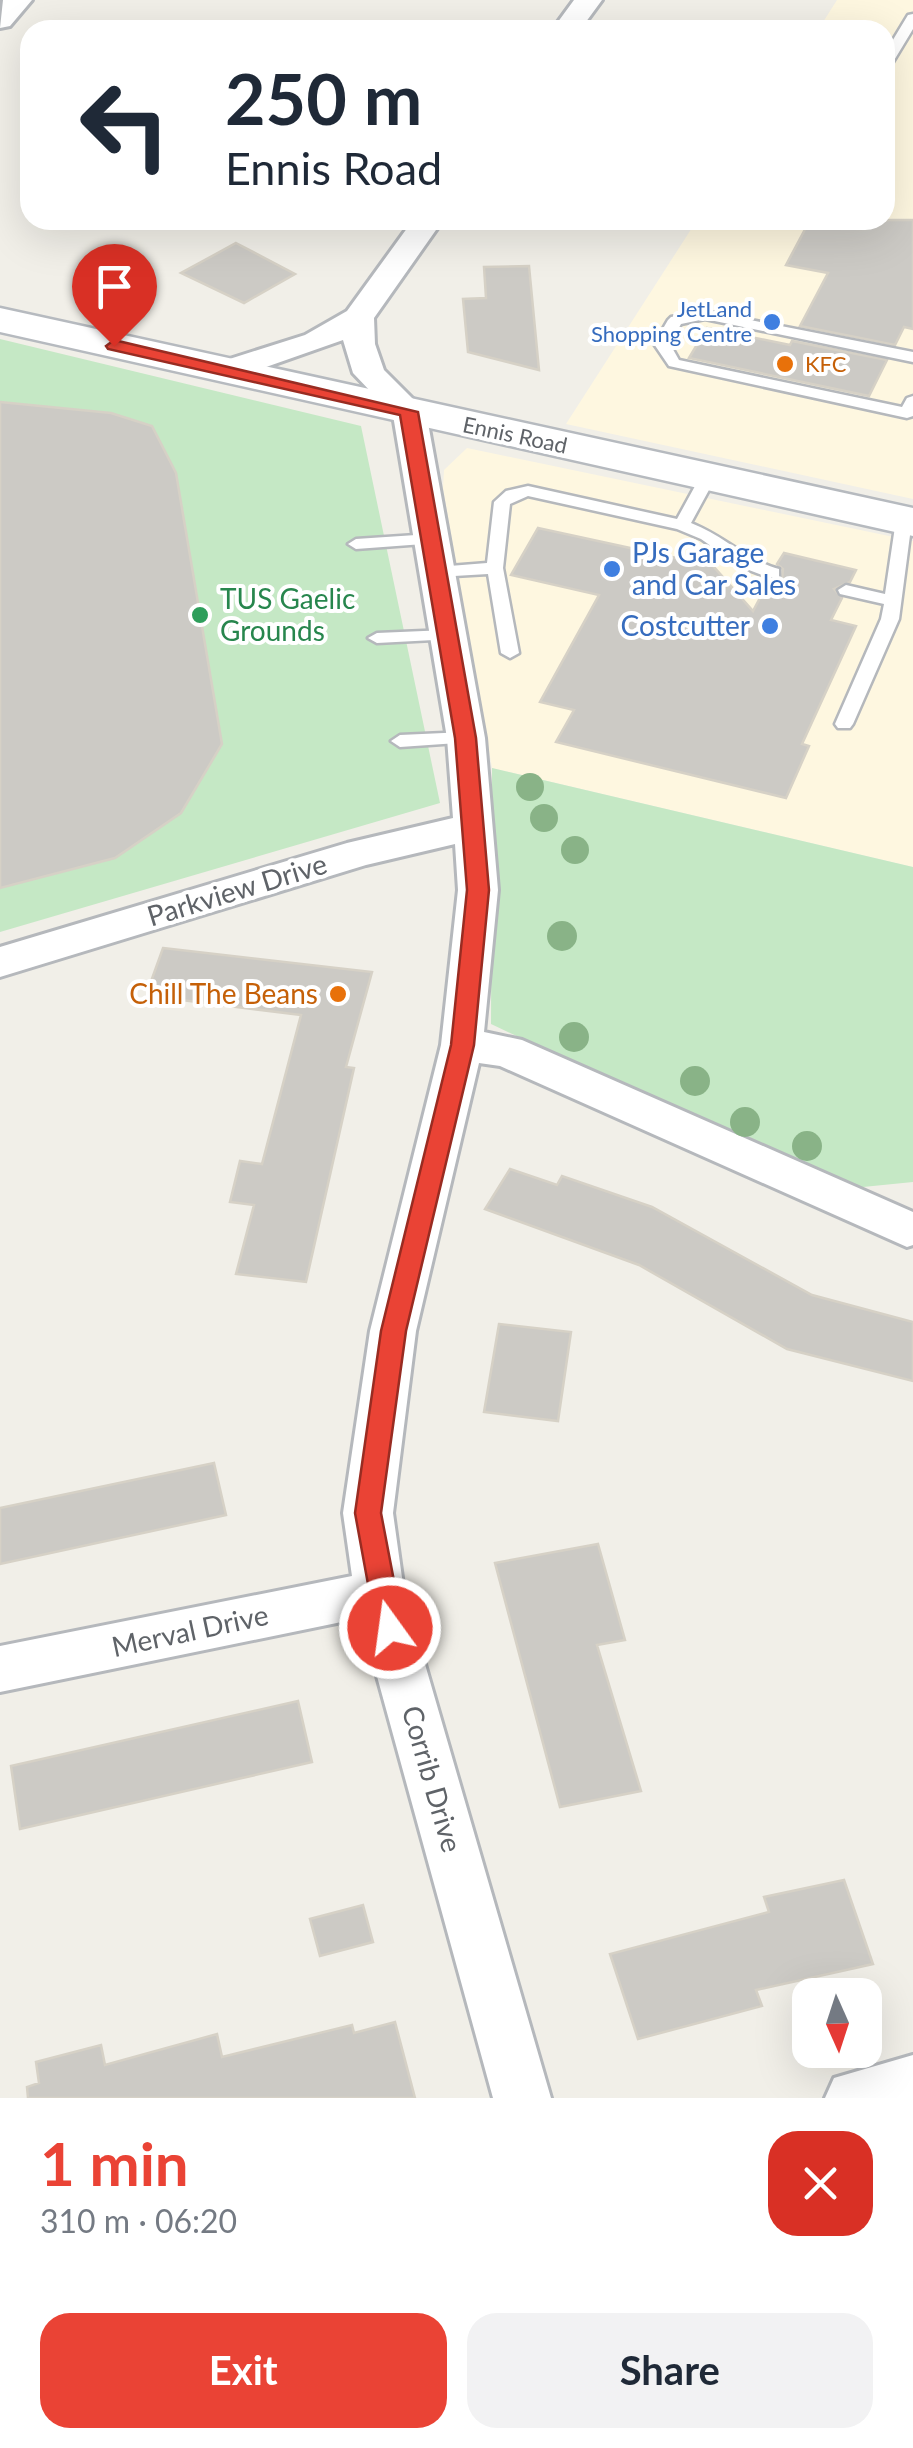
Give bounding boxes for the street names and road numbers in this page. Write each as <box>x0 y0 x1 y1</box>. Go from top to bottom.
street label: Ennis Road <box>460 410 570 459</box>
street label: Parkview Drive <box>143 846 331 932</box>
street label: Merval Drive <box>108 1597 271 1663</box>
street label: Corrib Drive <box>396 1701 470 1856</box>

